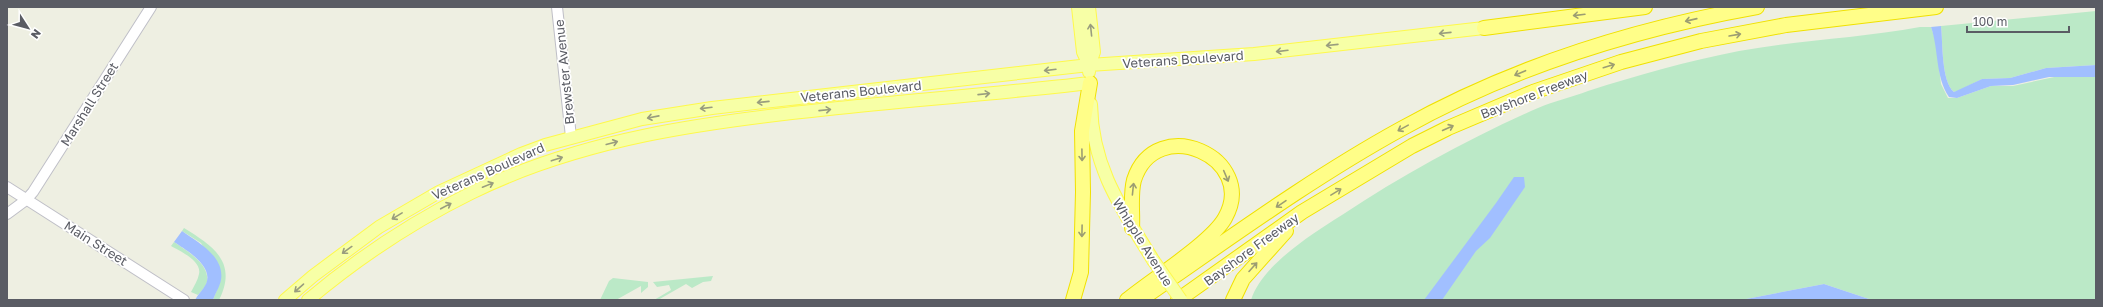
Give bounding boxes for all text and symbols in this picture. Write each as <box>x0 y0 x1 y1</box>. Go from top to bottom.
north arrow <box>8 8 48 48</box>
scale bar <box>1967 8 2069 34</box>
one-way arrow <box>1573 12 1586 19</box>
text: 100 m <box>1973 14 2007 29</box>
one-way arrow <box>1685 16 1698 24</box>
street label: Brewster Avenue <box>551 19 577 125</box>
one-way arrow <box>1087 24 1095 37</box>
text: N <box>29 27 44 41</box>
one-way arrow <box>1439 29 1452 36</box>
one-way arrow <box>1728 31 1741 39</box>
one-way arrow <box>1326 41 1339 49</box>
street label: Veterans Boulevard <box>1122 47 1244 71</box>
one-way arrow <box>1276 47 1289 54</box>
street label: Marshall Street <box>57 59 121 149</box>
one-way arrow <box>1602 62 1615 69</box>
one-way arrow <box>1044 66 1057 74</box>
street label: Bayshore Freeway <box>1478 66 1591 122</box>
one-way arrow <box>1515 69 1527 77</box>
street label: Veterans Boulevard <box>800 77 922 105</box>
one-way arrow <box>977 91 990 98</box>
one-way arrow <box>757 98 770 106</box>
one-way arrow <box>700 104 713 112</box>
one-way arrow <box>818 106 831 114</box>
one-way arrow <box>646 113 659 121</box>
one-way arrow <box>1442 124 1454 131</box>
one-way arrow <box>1397 125 1409 132</box>
street label: Veterans Boulevard <box>429 139 547 203</box>
one-way arrow <box>605 139 618 146</box>
one-way arrow <box>1078 148 1086 161</box>
one-way arrow <box>550 155 563 162</box>
one-way arrow <box>1223 170 1230 182</box>
one-way arrow <box>482 181 494 189</box>
one-way arrow <box>1129 183 1136 196</box>
one-way arrow <box>1330 188 1341 196</box>
street label: Whipple Avenue <box>1110 195 1176 289</box>
one-way arrow <box>1275 200 1286 208</box>
one-way arrow <box>440 201 452 209</box>
street label: Bayshore Freeway <box>1200 209 1302 289</box>
one-way arrow <box>391 212 403 220</box>
street label: Main Street <box>61 217 131 269</box>
one-way arrow <box>1079 224 1086 237</box>
one-way arrow <box>342 246 353 254</box>
one-way arrow <box>1249 262 1258 272</box>
one-way arrow <box>294 283 304 292</box>

